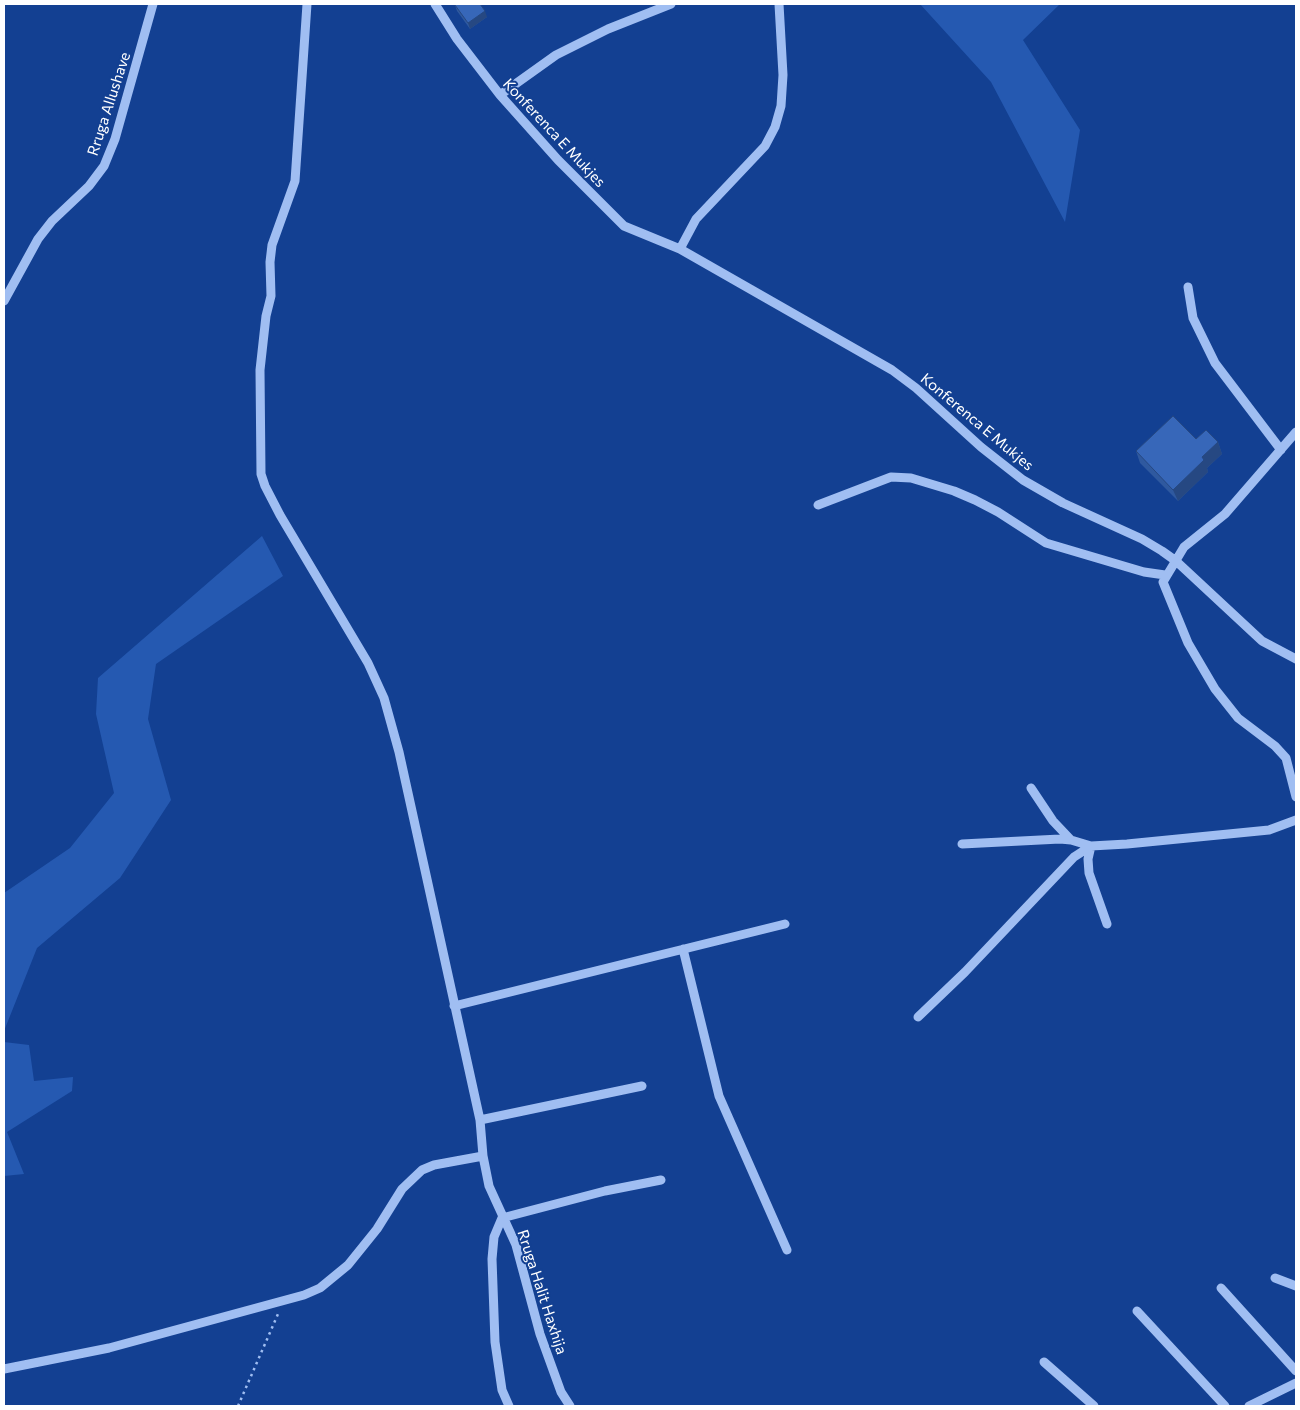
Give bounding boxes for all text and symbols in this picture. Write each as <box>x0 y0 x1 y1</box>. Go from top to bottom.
street label: Rruga Allushave <box>84 50 134 158</box>
street label: Konferenca E Mukjes <box>499 75 609 191</box>
street label: Konferenca E Mukjes <box>917 369 1037 475</box>
street label: Rruga Halit Haxhija <box>513 1227 571 1357</box>

